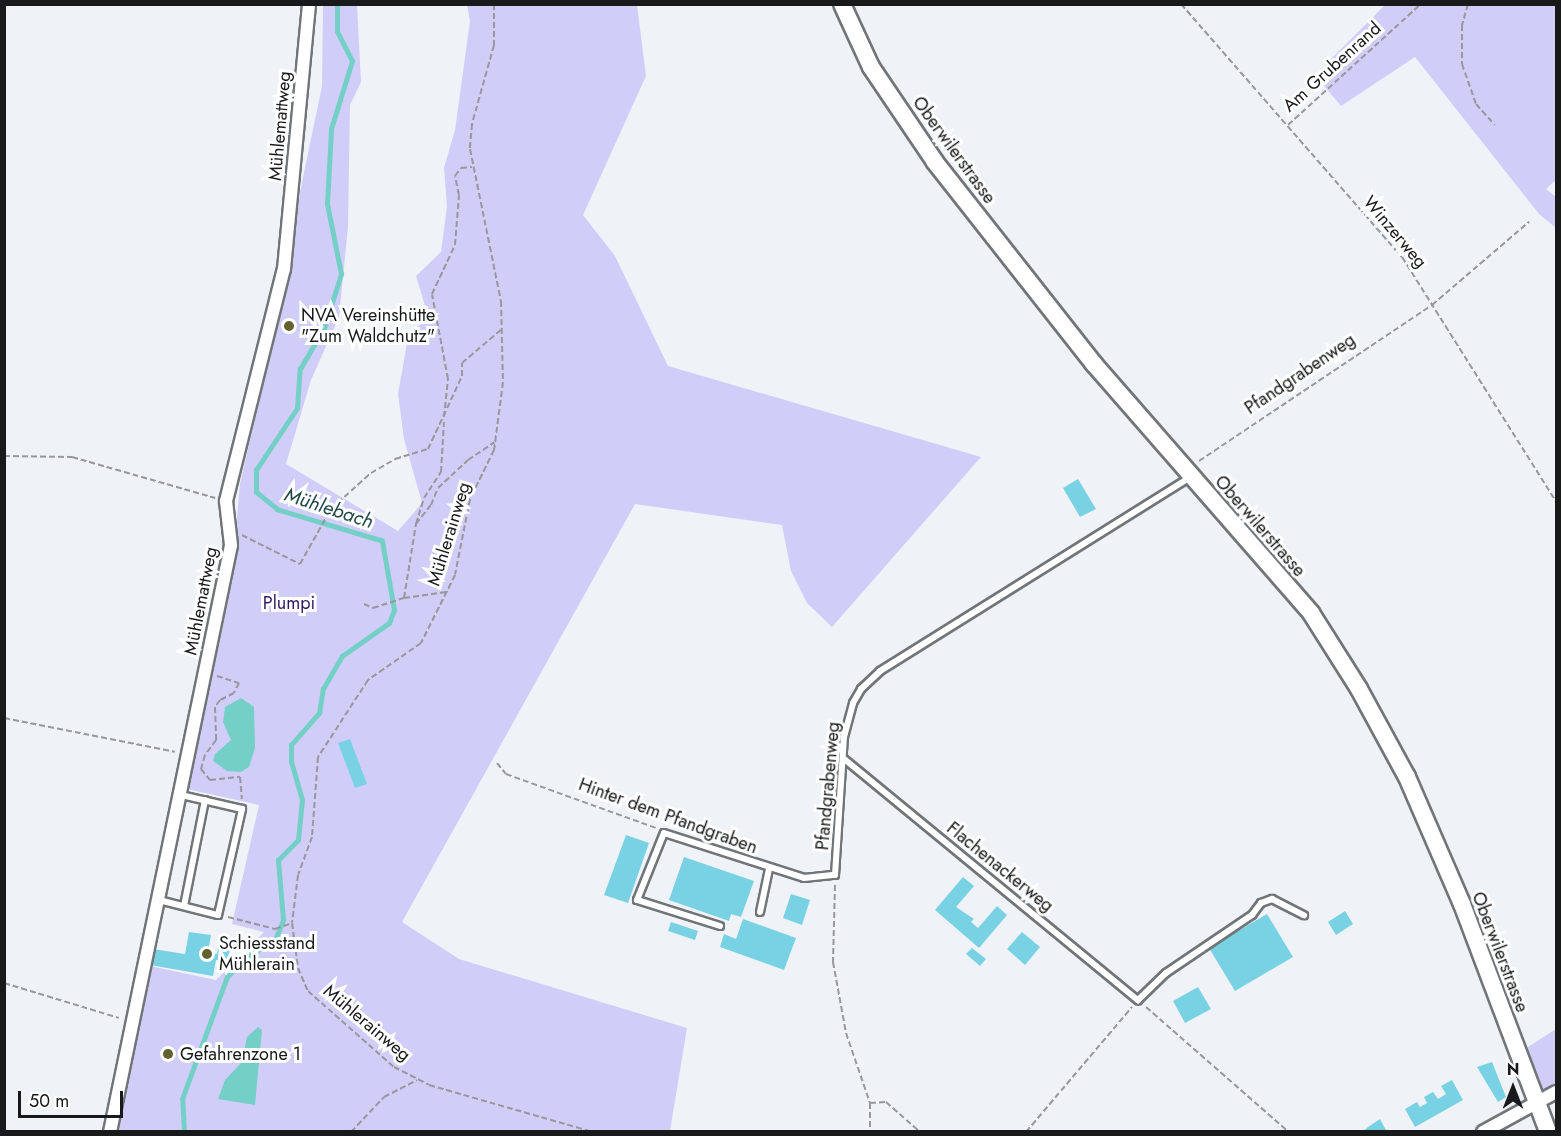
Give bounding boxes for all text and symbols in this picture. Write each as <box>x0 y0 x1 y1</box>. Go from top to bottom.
street label: Am Grubenrand <box>1279 17 1385 117</box>
street label: Mühlemattweg <box>264 70 296 182</box>
street label: Oberwilerstrasse <box>908 92 1000 208</box>
street label: Winzerweg <box>1359 192 1431 272</box>
place label: NVA Vereinshütte "Zum Waldchutz" <box>301 305 435 348</box>
marker: NVA Vereinshütte "Zum Waldchutz" <box>282 319 296 333</box>
street label: Pfandgrabenweg <box>1241 329 1359 419</box>
street label: Oberwilerstrasse <box>1210 471 1310 581</box>
street label: Mühlerainweg <box>423 480 475 588</box>
water label: Mühlebach <box>281 482 377 534</box>
street label: Mühlemattweg <box>180 545 222 657</box>
park label: Plumpi <box>263 592 315 614</box>
street label: Pfandgrabenweg <box>812 721 844 851</box>
street label: Hinter dem Pfandgraben <box>576 774 760 858</box>
street label: Flachenackerweg <box>942 817 1058 917</box>
street label: Oberwilerstrasse <box>1467 889 1533 1015</box>
place label: Schiessstand Mühlerain <box>219 933 315 976</box>
marker: Schiessstand Mühlerain <box>200 947 214 961</box>
street label: Mühlerainweg <box>319 980 415 1066</box>
place label: Gefahrenzone 1 <box>180 1043 301 1065</box>
marker: Gefahrenzone 1 <box>161 1047 175 1061</box>
north arrow <box>1483 1058 1543 1118</box>
text: N <box>1507 1058 1519 1081</box>
scale bar <box>21 1079 126 1117</box>
text: 50 m <box>29 1088 69 1114</box>

